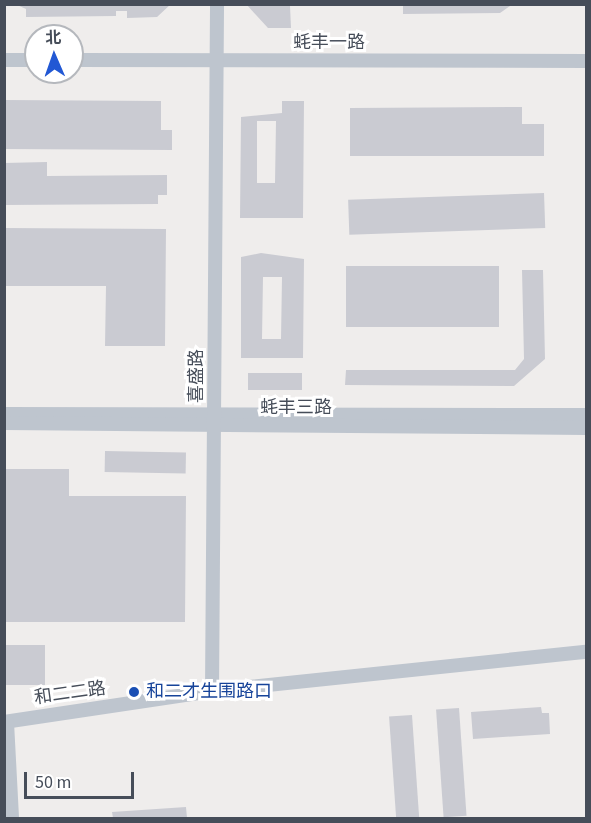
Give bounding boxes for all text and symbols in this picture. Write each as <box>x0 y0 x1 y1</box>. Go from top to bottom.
north arrow <box>24 24 84 84</box>
text: 北 <box>45 27 62 49</box>
street label: 蚝丰一路 <box>293 32 365 54</box>
street label: 喜盛路 <box>186 349 208 403</box>
street label: 蚝丰三路 <box>260 397 332 419</box>
street label: 和二二路 <box>33 678 107 710</box>
place label: 和二才生围路口 <box>146 681 272 703</box>
marker: 和二才生围路口 <box>127 685 141 699</box>
scale bar <box>27 760 136 798</box>
text: 50 m <box>35 770 71 795</box>

